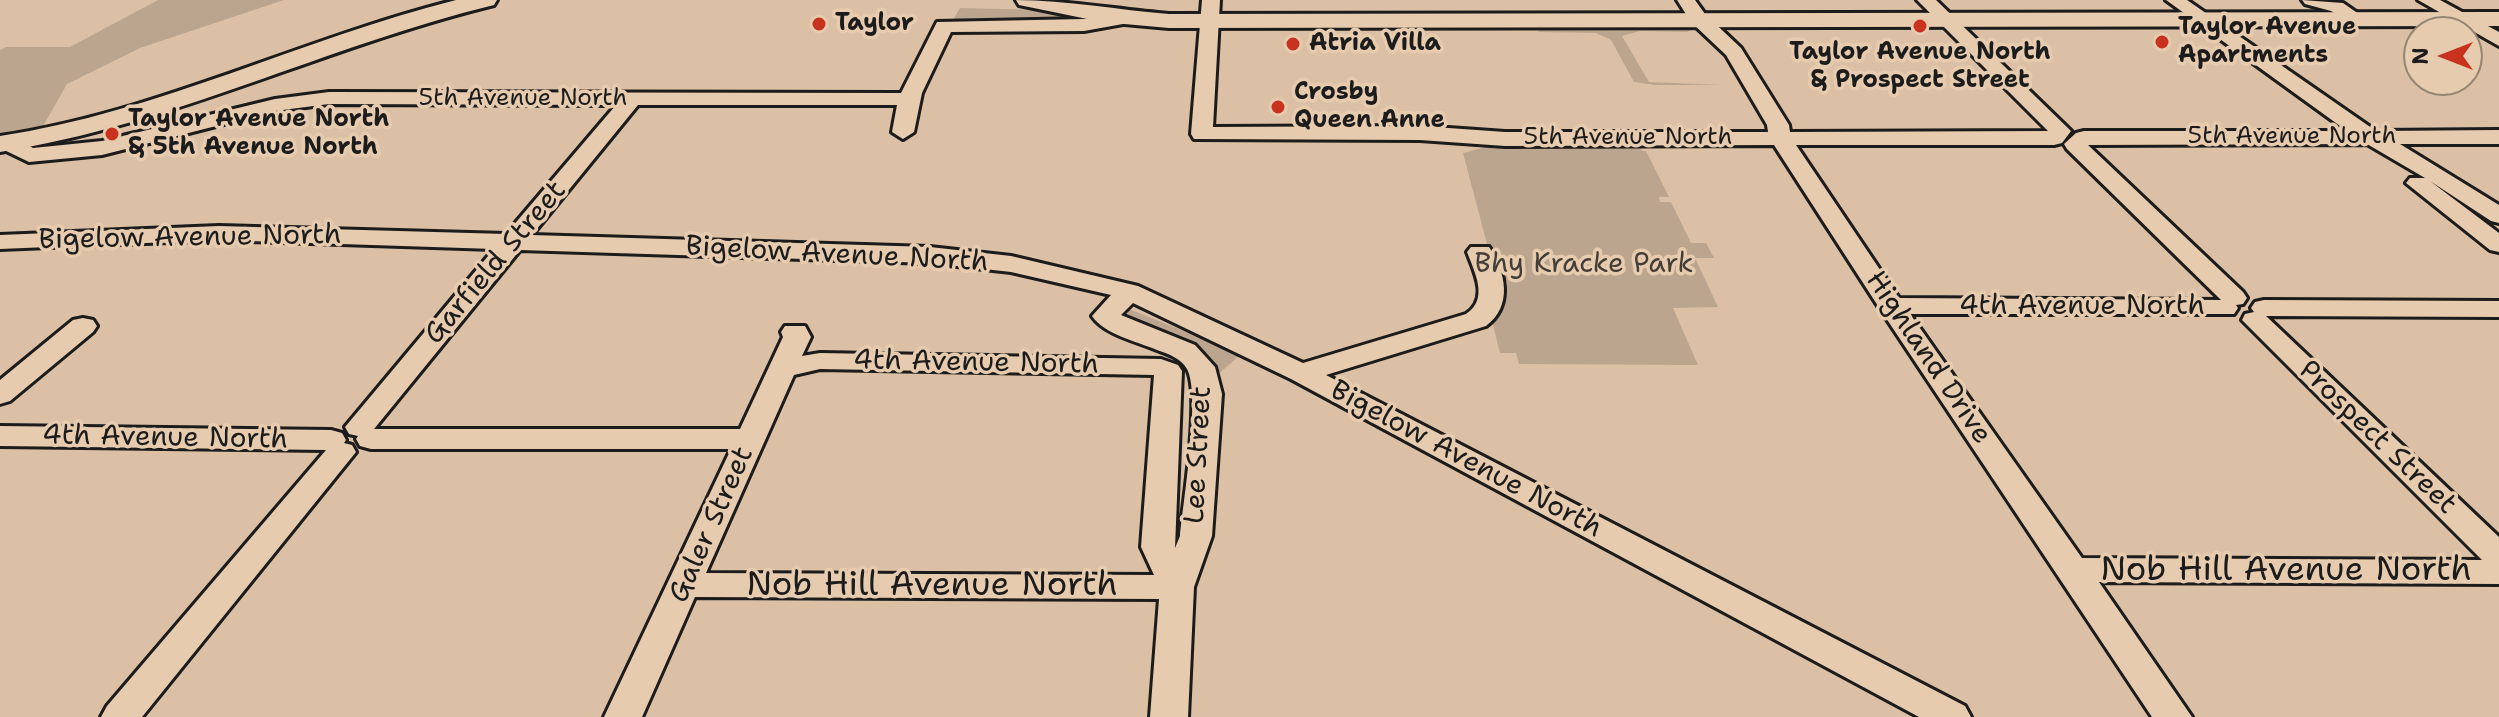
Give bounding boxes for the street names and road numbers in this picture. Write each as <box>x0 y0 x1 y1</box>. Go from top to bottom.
street label: 5th Avenue North <box>419 85 627 113</box>
street label: 5th Avenue North <box>2188 123 2396 151</box>
street label: 5th Avenue North <box>1524 124 1732 152</box>
street label: Garfield Street <box>418 175 574 351</box>
street label: Bigelow Avenue North <box>38 219 342 257</box>
street label: Bigelow Avenue North <box>685 230 989 280</box>
street label: Highland Drive <box>1858 265 1998 451</box>
street label: 4th Avenue North <box>1959 290 2205 324</box>
street label: 4th Avenue North <box>853 344 1099 382</box>
street label: Prospect Street <box>2291 354 2463 522</box>
street label: Bigelow Avenue North <box>1324 374 1608 546</box>
street label: Lee Street <box>1179 385 1219 525</box>
street label: 4th Avenue North <box>42 419 288 457</box>
street label: Galer Street <box>663 442 761 608</box>
street label: Nob Hill Avenue North <box>2100 551 2472 591</box>
street label: Nob Hill Avenue North <box>746 566 1118 606</box>

